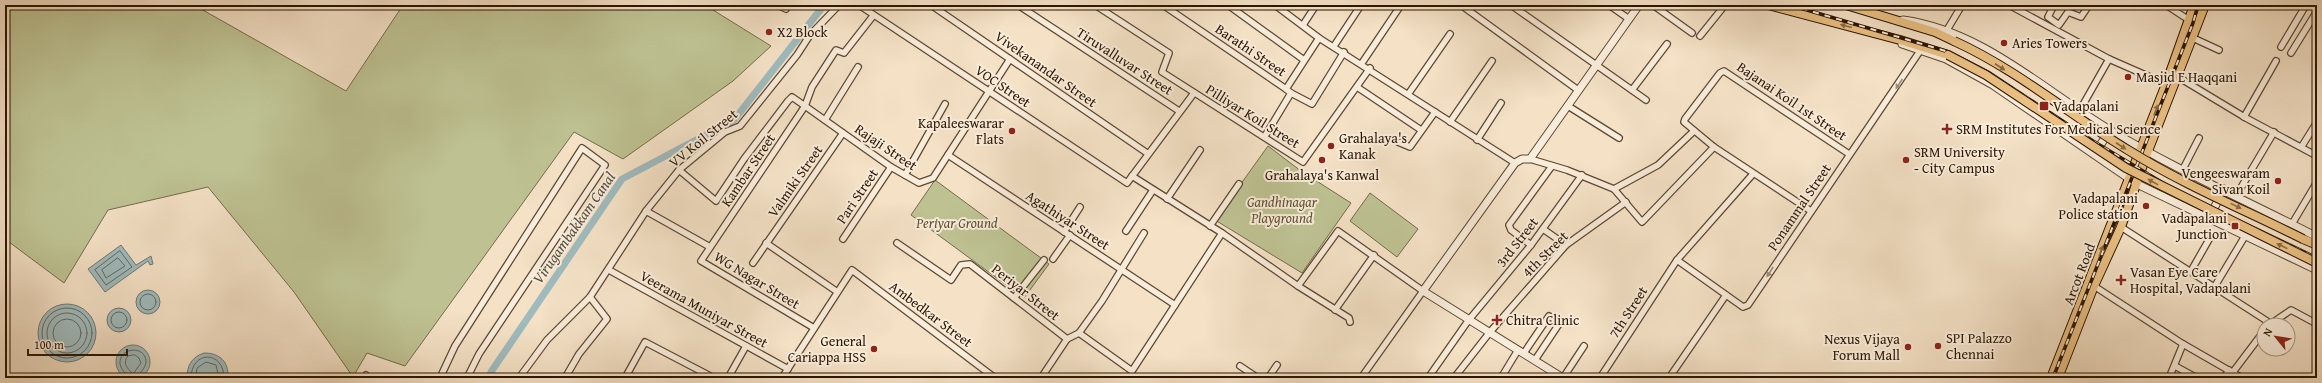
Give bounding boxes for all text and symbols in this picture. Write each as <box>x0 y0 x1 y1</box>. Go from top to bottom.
street label: Barathi Street <box>1211 19 1291 81</box>
place label: X2 Block <box>777 22 829 42</box>
street label: Tiruvalluvar Street <box>1073 22 1177 100</box>
one-way arrow <box>1840 23 1852 29</box>
street label: Vivekanandar Street <box>991 26 1101 112</box>
marker: X2 Block <box>764 27 774 37</box>
place label: Aries Towers <box>2012 33 2087 53</box>
marker: Aries Towers <box>1999 38 2009 48</box>
street label: Bajanai Koil 1st Street <box>1733 57 1851 145</box>
street label: VOC Street <box>971 60 1035 112</box>
one-way arrow <box>1995 63 2006 71</box>
place label: Masjid E Haqqani <box>2136 67 2237 87</box>
marker: Masjid E Haqqani <box>2123 72 2133 82</box>
one-way arrow <box>1895 78 1902 90</box>
street label: Pilliyar Koil Street <box>1202 79 1304 153</box>
place label: Vadapalani <box>2053 96 2119 116</box>
marker: Vadapalani <box>2038 100 2050 112</box>
one-way arrow <box>2153 103 2159 115</box>
street label: VV Koil Street <box>664 104 742 172</box>
place label: Kapaleeswarar Flats <box>918 113 1004 149</box>
street label: Rajaji Street <box>851 119 921 175</box>
place label: SRM Institutes For Medical Science <box>1956 119 2161 139</box>
marker: SRM Institutes For Medical Science <box>1941 123 1953 135</box>
marker: Kapaleeswarar Flats <box>1007 126 1017 136</box>
place label: Grahalaya's Kanak <box>1339 128 1407 164</box>
street label: Kambar Street <box>716 129 780 211</box>
street label: Valmiki Street <box>763 141 827 221</box>
marker: Grahalaya's Kanak <box>1326 141 1336 151</box>
place label: SRM University - City Campus <box>1914 142 2005 178</box>
one-way arrow <box>2116 142 2126 150</box>
marker: Grahalaya's Kanwal <box>1317 155 1327 165</box>
marker: SRM University - City Campus <box>1901 155 1911 165</box>
street label: Ponammal Street <box>1762 159 1836 254</box>
place label: Vengeeswaram Sivan Koil <box>2182 163 2271 199</box>
street label: Pari Street <box>831 165 883 227</box>
place label: Grahalaya's Kanwal <box>1265 165 1379 185</box>
water label: Virugambakkam Canal <box>527 167 620 288</box>
marker: Vengeeswaram Sivan Koil <box>2273 176 2283 186</box>
one-way arrow <box>2147 179 2159 186</box>
street label: Agathiyar Street <box>1022 185 1114 255</box>
place label: Vadapalani Police station <box>2059 188 2138 224</box>
park label: Gandhinagar Playground <box>1247 192 1318 228</box>
marker: Vadapalani Police station <box>2141 201 2151 211</box>
one-way arrow <box>2230 203 2241 209</box>
place label: Vadapalani Junction <box>2161 208 2227 244</box>
park label: Periyar Ground <box>915 213 998 233</box>
street label: 3rd Street <box>1491 213 1543 271</box>
marker: Vadapalani Junction <box>2230 221 2240 231</box>
street label: 4th Street <box>1517 226 1573 282</box>
street label: Arcot Road <box>2058 240 2100 308</box>
one-way arrow <box>2276 243 2288 249</box>
one-way arrow <box>2099 244 2105 256</box>
street label: WG Nagar Street <box>710 246 804 314</box>
street label: Periyar Street <box>988 259 1064 325</box>
place label: Vasan Eye Care Hospital, Vadapalani <box>2130 262 2251 298</box>
street label: Veerama Muniyar Street <box>636 266 772 353</box>
one-way arrow <box>1766 267 1774 278</box>
marker: Vasan Eye Care Hospital, Vadapalani <box>2115 274 2127 286</box>
street label: Ambedkar Street <box>885 276 977 352</box>
street label: 7th Street <box>1604 282 1652 342</box>
place label: Chitra Clinic <box>1506 310 1579 330</box>
marker: Chitra Clinic <box>1491 314 1503 326</box>
north arrow <box>2256 317 2296 357</box>
text: N <box>2259 324 2276 339</box>
place label: SPI Palazzo Chennai <box>1946 328 2012 364</box>
place label: Nexus Vijaya Forum Mall <box>1824 329 1900 365</box>
scale bar <box>28 331 127 357</box>
place label: General Cariappa HSS <box>788 331 866 367</box>
text: 100 m <box>34 336 64 353</box>
marker: SPI Palazzo Chennai <box>1933 341 1943 351</box>
marker: Nexus Vijaya Forum Mall <box>1903 342 1913 352</box>
marker: General Cariappa HSS <box>869 344 879 354</box>

